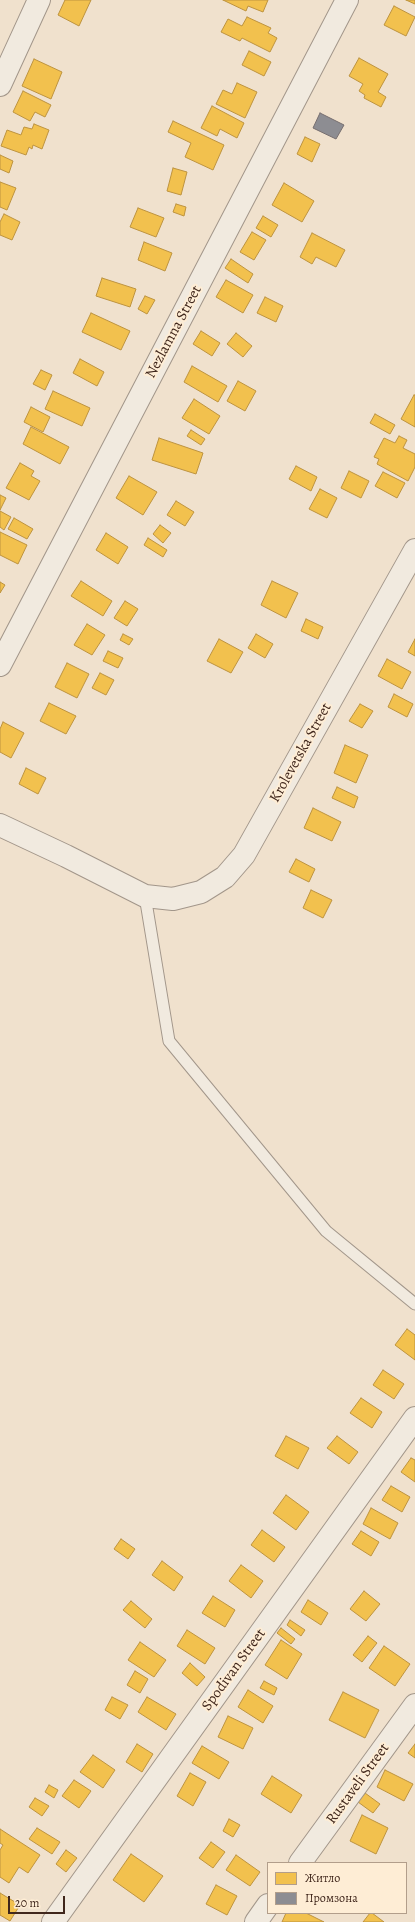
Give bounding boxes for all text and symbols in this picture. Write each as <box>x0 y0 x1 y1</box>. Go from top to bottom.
street label: Nezlamna Street <box>142 283 206 381</box>
street label: Krolevetska Street <box>266 700 336 806</box>
street label: Spodivan Street <box>198 1625 270 1715</box>
street label: Rustaveli Street <box>323 1740 393 1828</box>
legend <box>267 1862 407 1914</box>
text: Житло <box>305 1870 340 1886</box>
scale bar <box>10 1888 67 1914</box>
text: Промзона <box>305 1890 358 1906</box>
text: 20 m <box>15 1895 39 1911</box>

